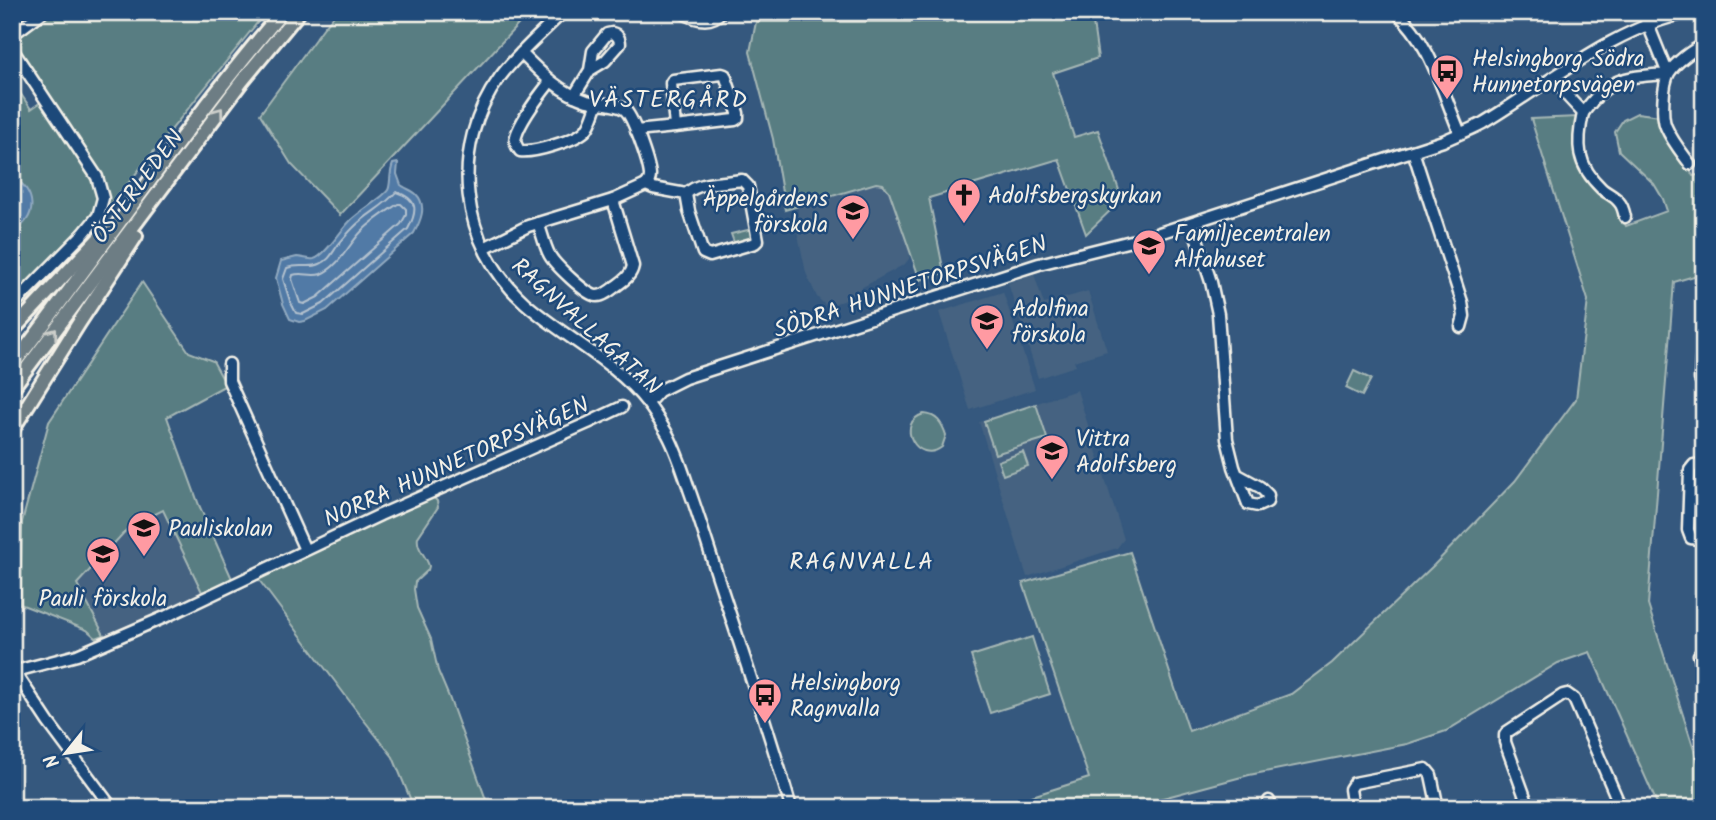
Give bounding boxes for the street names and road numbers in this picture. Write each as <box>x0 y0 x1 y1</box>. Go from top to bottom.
street label: ÖSTERLEDEN <box>83 122 194 252</box>
street label: SÖDRA HUNNETORPSVÄGEN <box>769 227 1052 349</box>
street label: RAGNVALLAGATAN <box>502 250 669 405</box>
street label: NORRA HUNNETORPSVÄGEN <box>318 388 595 538</box>

